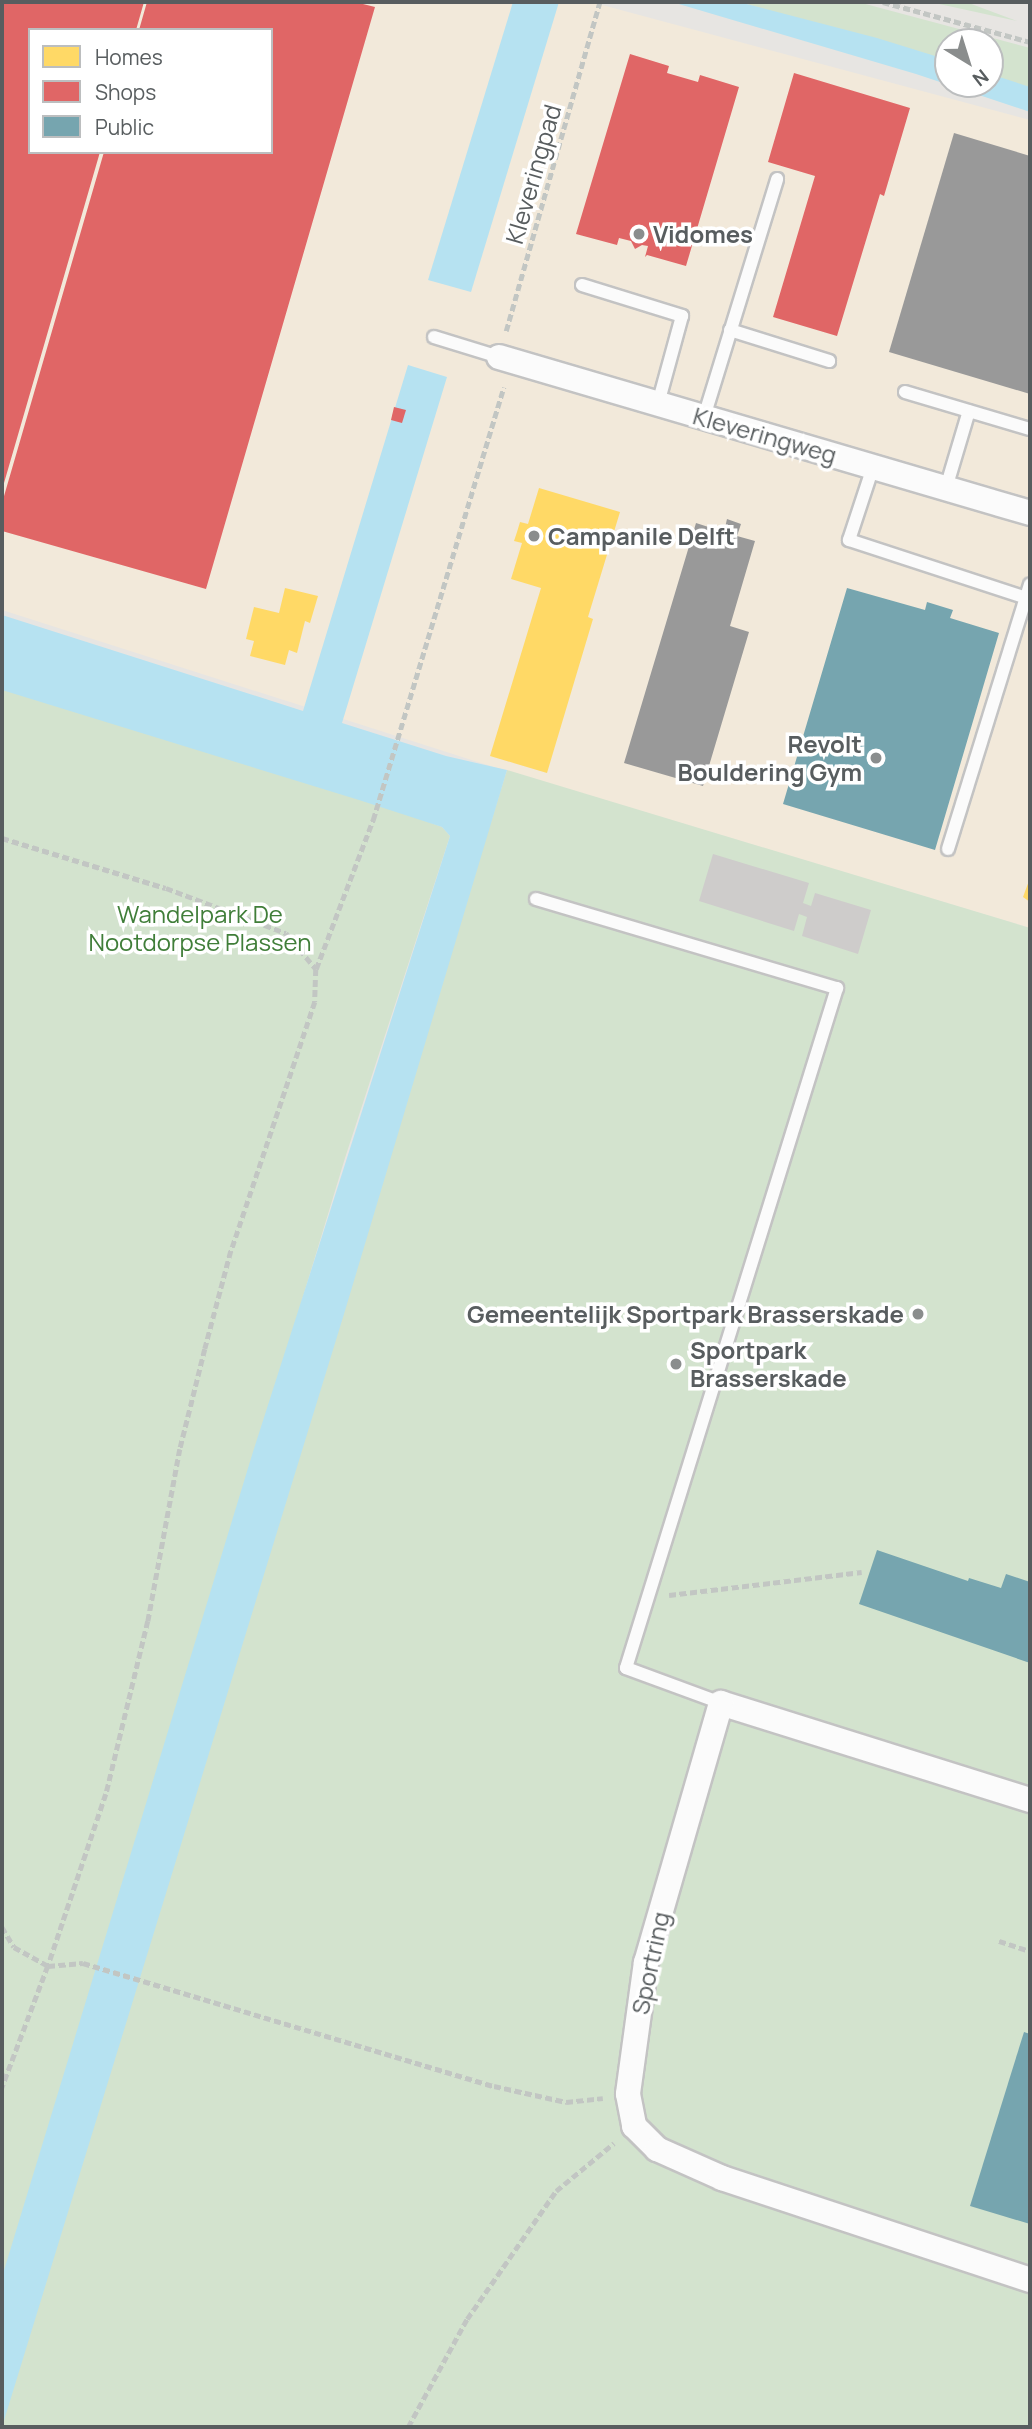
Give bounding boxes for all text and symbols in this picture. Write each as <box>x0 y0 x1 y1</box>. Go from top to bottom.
legend <box>28 28 273 154</box>
north arrow <box>934 28 1004 98</box>
text: Homes <box>95 43 163 71</box>
text: N <box>967 64 994 92</box>
text: Shops <box>95 78 156 106</box>
street label: Kleveringpad <box>499 101 567 247</box>
text: Public <box>95 113 154 141</box>
place label: Vidomes <box>653 220 753 248</box>
marker: Vidomes <box>631 226 647 242</box>
street label: Kleveringweg <box>690 401 840 469</box>
place label: Campanile Delft <box>548 522 735 550</box>
marker: Campanile Delft <box>526 528 542 544</box>
place label: Revolt Bouldering Gym <box>678 730 862 786</box>
marker: Revolt Bouldering Gym <box>868 750 884 766</box>
park label: Wandelpark De Nootdorpse Plassen <box>88 900 312 956</box>
place label: Gemeentelijk Sportpark Brasserskade <box>467 1300 904 1328</box>
marker: Gemeentelijk Sportpark Brasserskade <box>910 1306 926 1322</box>
place label: Sportpark Brasserskade <box>690 1336 847 1392</box>
marker: Sportpark Brasserskade <box>668 1356 684 1372</box>
street label: Sportring <box>625 1909 675 2017</box>

